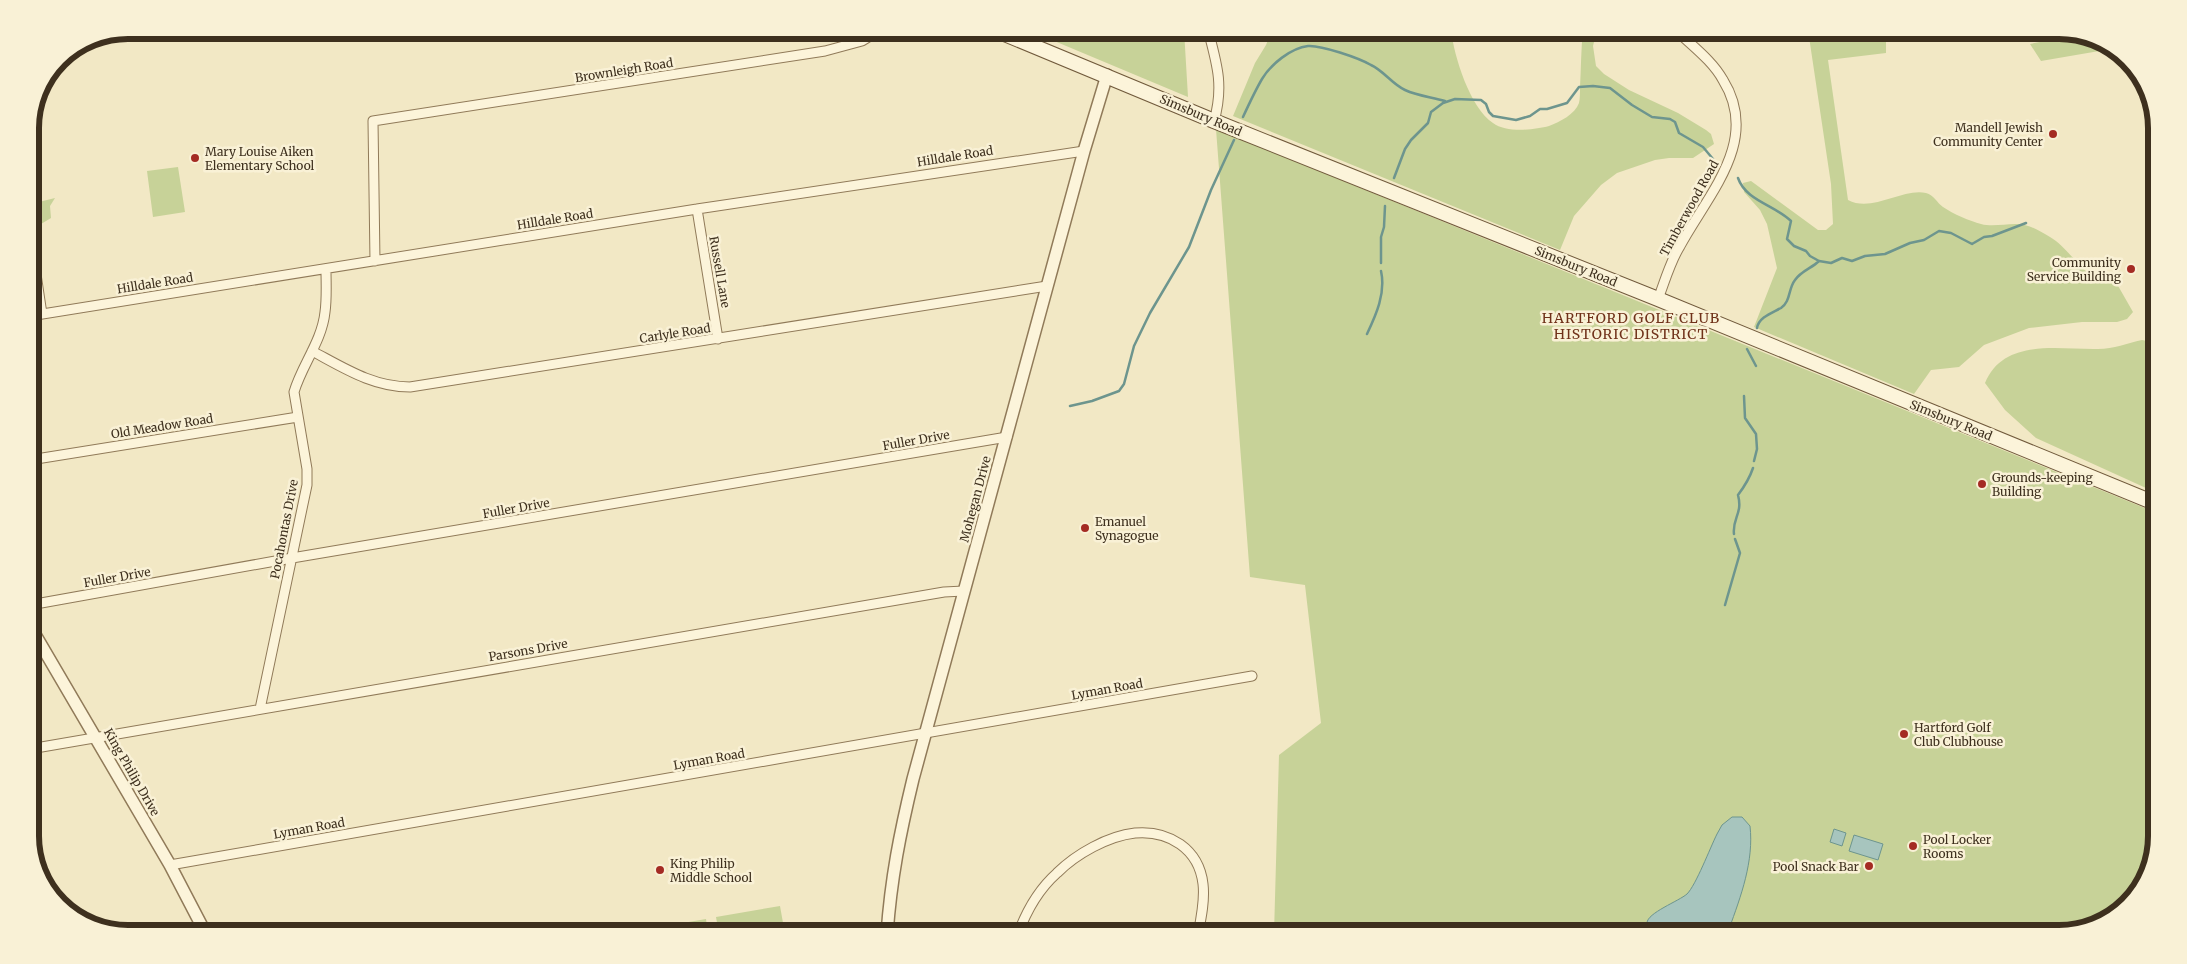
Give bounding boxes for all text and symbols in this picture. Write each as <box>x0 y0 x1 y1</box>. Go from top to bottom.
street label: Brownleigh Road <box>574 55 674 85</box>
street label: Simsbury Road <box>1158 91 1244 139</box>
place label: Mandell Jewish Community Center <box>1933 120 2044 149</box>
marker: Mandell Jewish Community Center <box>2047 128 2059 140</box>
street label: Hilldale Road <box>916 143 994 169</box>
place label: Mary Louise Aiken Elementary School <box>205 144 315 173</box>
marker: Mary Louise Aiken Elementary School <box>189 152 201 164</box>
street label: Timberwood Road <box>1656 157 1722 259</box>
street label: Hilldale Road <box>516 206 594 232</box>
street label: Russell Lane <box>706 235 734 309</box>
street label: Simsbury Road <box>1533 243 1619 289</box>
place label: Community Service Building <box>2027 255 2122 284</box>
marker: Community Service Building <box>2125 263 2137 275</box>
street label: Hilldale Road <box>116 270 194 296</box>
district label: HARTFORD GOLF CLUB HISTORIC DISTRICT <box>1542 309 1720 343</box>
street label: Carlyle Road <box>638 320 712 346</box>
street label: Simsbury Road <box>1908 397 1994 443</box>
street label: Old Meadow Road <box>110 411 214 441</box>
street label: Fuller Drive <box>881 427 951 453</box>
street label: Mohegan Drive <box>956 454 994 544</box>
place label: Grounds-keeping Building <box>1992 470 2093 499</box>
street label: Pocahontas Drive <box>267 478 301 580</box>
marker: Grounds-keeping Building <box>1976 478 1988 490</box>
street label: Fuller Drive <box>481 495 551 521</box>
place label: Emanuel Synagogue <box>1095 514 1159 543</box>
marker: Emanuel Synagogue <box>1079 522 1091 534</box>
street label: Fuller Drive <box>82 564 152 590</box>
street label: Parsons Drive <box>487 636 569 664</box>
street label: Lyman Road <box>1070 675 1144 703</box>
place label: Hartford Golf Club Clubhouse <box>1914 720 2003 749</box>
street label: King Philip Drive <box>101 726 163 818</box>
marker: Hartford Golf Club Clubhouse <box>1898 728 1910 740</box>
street label: Lyman Road <box>672 745 746 773</box>
street label: Lyman Road <box>272 814 346 842</box>
place label: Pool Locker Rooms <box>1923 832 1992 861</box>
marker: Pool Locker Rooms <box>1907 840 1919 852</box>
place label: King Philip Middle School <box>670 856 752 885</box>
place label: Pool Snack Bar <box>1773 859 1860 874</box>
marker: Pool Snack Bar <box>1863 860 1875 872</box>
marker: King Philip Middle School <box>654 864 666 876</box>

